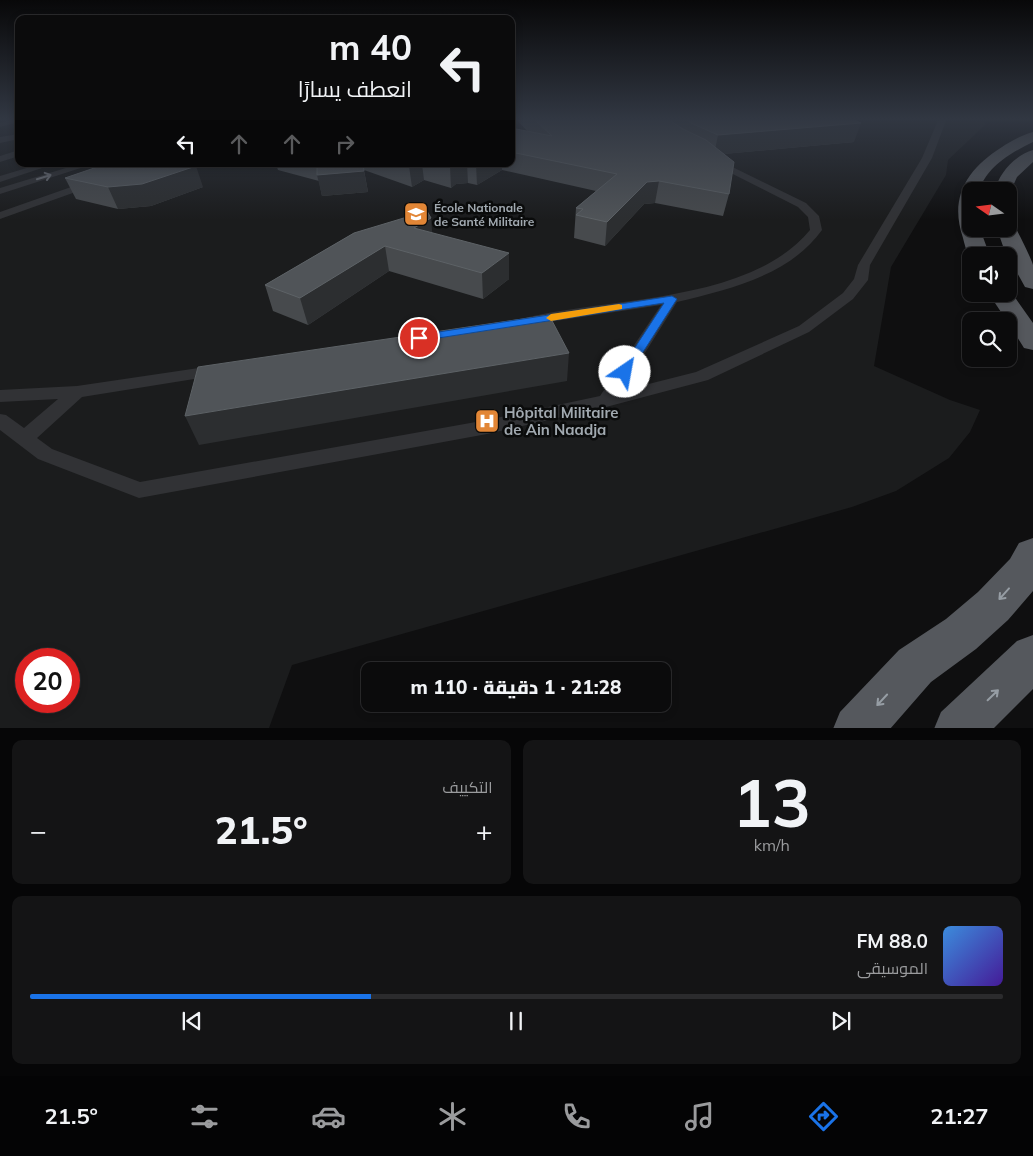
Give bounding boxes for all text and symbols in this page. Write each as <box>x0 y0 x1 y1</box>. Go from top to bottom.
text: 40 m <box>329 25 412 69</box>
icon: left <box>430 35 495 100</box>
text: انعطف يسارًا <box>298 75 412 103</box>
icon: left <box>172 130 200 158</box>
icon: ahead <box>225 130 253 158</box>
icon: ahead <box>278 130 306 158</box>
icon: right <box>331 130 359 158</box>
one-way arrow <box>35 172 51 182</box>
north arrow <box>962 182 1018 238</box>
map controls <box>962 182 1017 367</box>
place label: École Nationale de Santé Militaire <box>434 200 535 229</box>
school or university icon: École Nationale de Santé Militaire <box>403 201 429 227</box>
button: sound <box>962 247 1017 302</box>
button: search <box>962 312 1017 367</box>
pin <box>398 317 440 359</box>
icon: arrive <box>405 324 433 352</box>
position arrow <box>598 345 650 397</box>
place label: Hôpital Militaire de Ain Naadja <box>504 403 618 439</box>
hospital icon: Hôpital Militaire de Ain Naadja <box>474 408 500 434</box>
one-way arrow <box>998 587 1010 600</box>
speed limit sign: 20 <box>15 648 80 713</box>
text: 21:28 · 1 دقيقة · 110 m <box>411 675 621 699</box>
one-way arrow <box>987 689 999 701</box>
one-way arrow <box>876 694 888 707</box>
text: 13 <box>733 762 811 843</box>
text: التكييف <box>442 777 493 797</box>
text: 21.5° <box>215 806 308 854</box>
text: − <box>30 813 47 848</box>
text: + <box>476 813 493 848</box>
text: km/h <box>754 835 790 855</box>
text: 88.0 FM <box>856 929 928 953</box>
text: الموسيقى <box>857 958 928 978</box>
icon: previous <box>178 1007 206 1035</box>
icon: pause <box>502 1007 530 1035</box>
icon: next <box>827 1007 855 1035</box>
icon: filters <box>187 1099 222 1134</box>
icon: car <box>311 1099 346 1134</box>
icon: climate <box>435 1099 470 1134</box>
icon: phone <box>559 1099 594 1134</box>
icon: music <box>682 1099 717 1134</box>
icon: directions <box>806 1099 841 1134</box>
text: 21.5° <box>45 1102 98 1130</box>
text: 21:27 <box>930 1102 989 1130</box>

